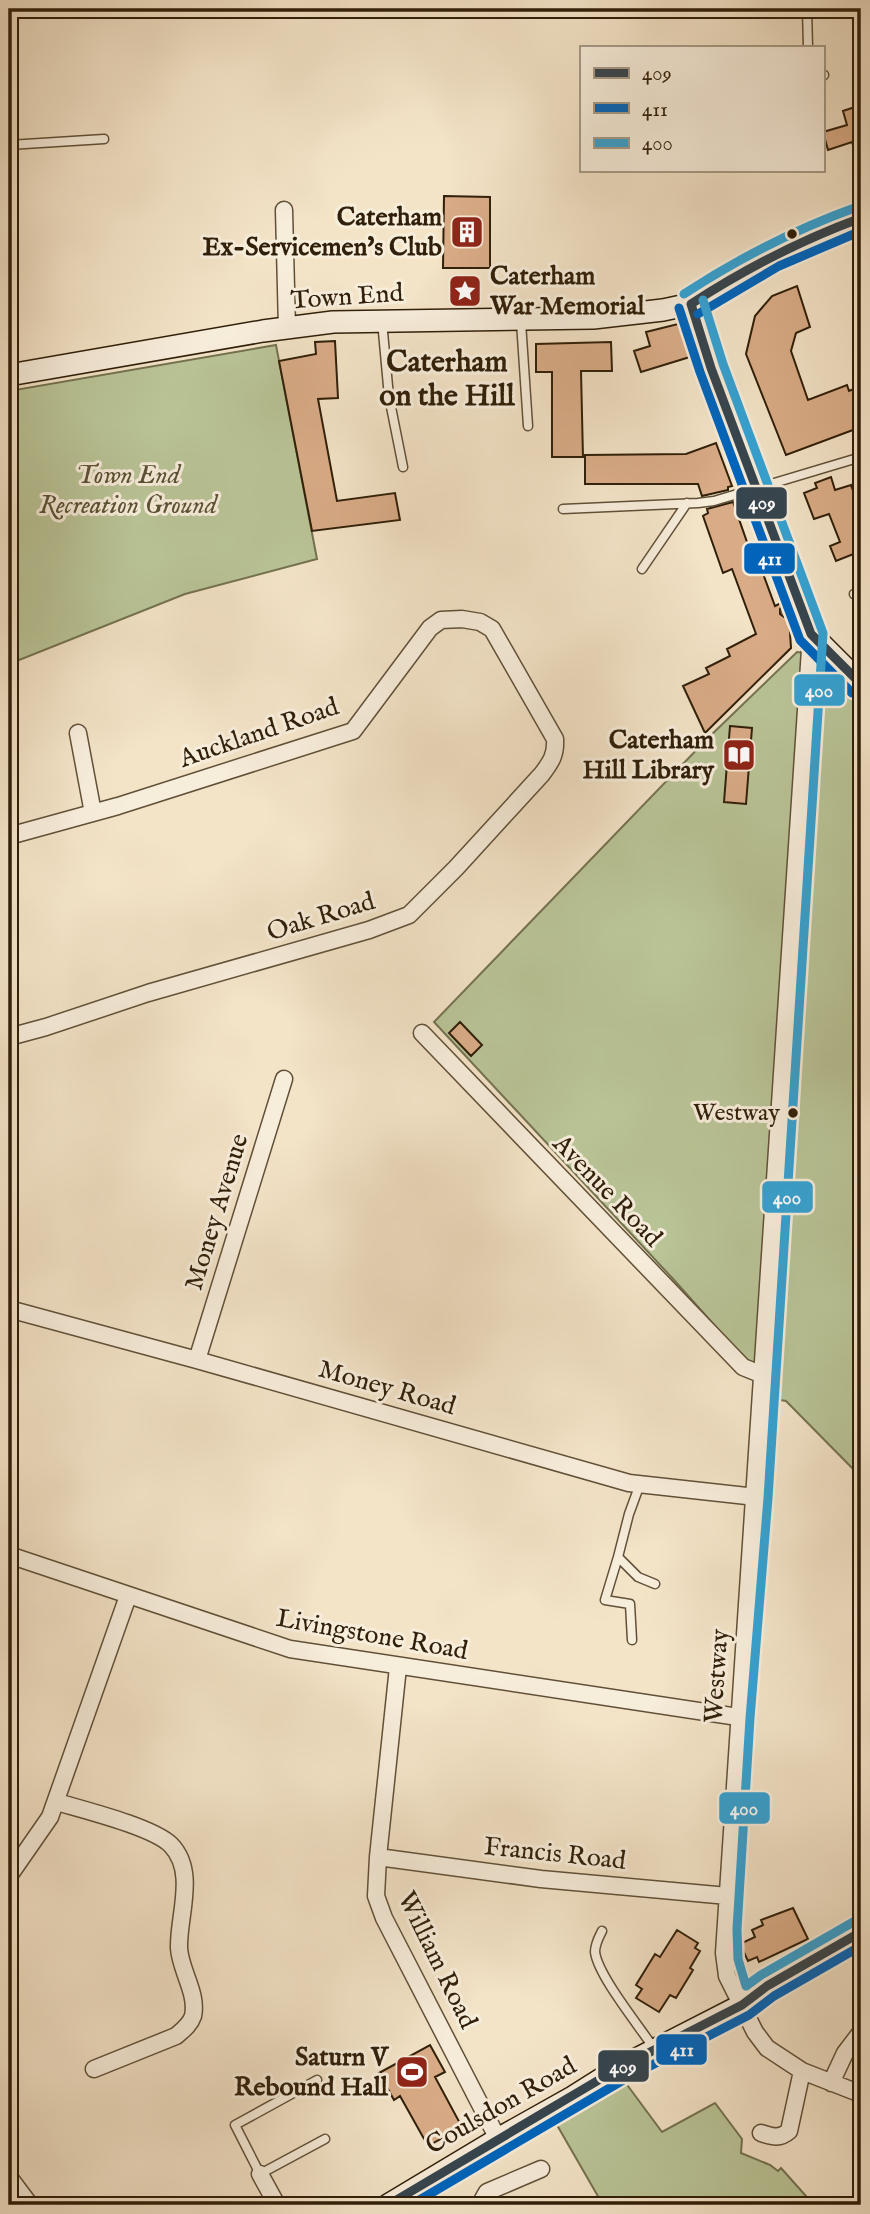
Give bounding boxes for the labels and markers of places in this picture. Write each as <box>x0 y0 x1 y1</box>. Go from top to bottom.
place label: Caterham Ex-Servicemen's Club <box>202 201 442 264</box>
building icon: Caterham Ex-Servicemen's Club <box>448 213 486 251</box>
unlabelled marker <box>785 227 799 241</box>
place label: Caterham War Memorial <box>489 260 645 323</box>
place icon: Caterham War Memorial <box>446 272 484 310</box>
place label: Caterham Hill Library <box>583 724 715 787</box>
library icon: Caterham Hill Library <box>720 736 758 774</box>
place label: Westway <box>693 1098 780 1129</box>
marker: Westway <box>786 1106 800 1120</box>
place label: Saturn V Rebound Hall <box>234 2041 390 2104</box>
sports icon: Saturn V Rebound Hall <box>393 2053 431 2091</box>

